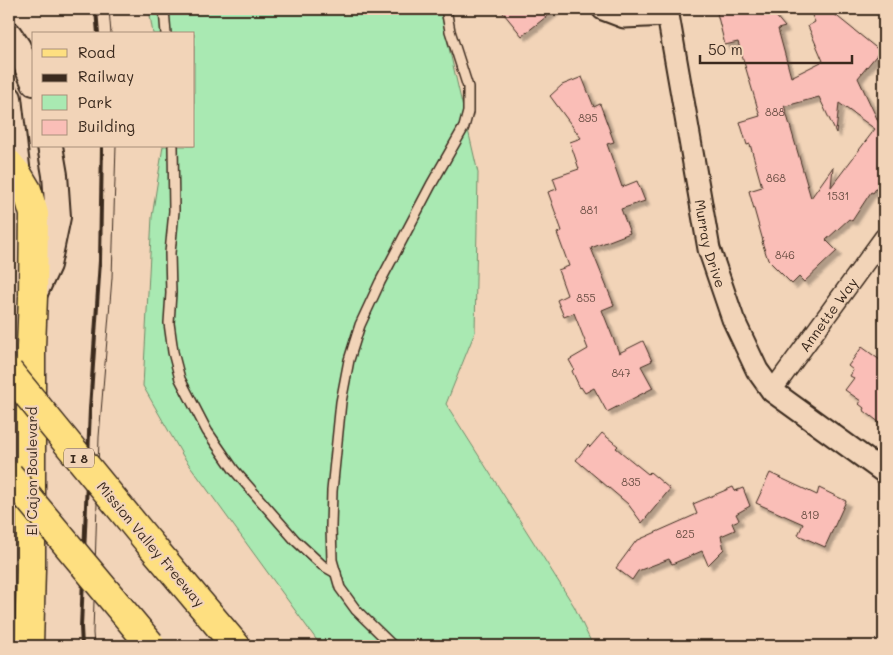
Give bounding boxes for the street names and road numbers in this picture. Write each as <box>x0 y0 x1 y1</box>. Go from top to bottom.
street label: Murray Drive <box>691 198 731 290</box>
street label: Annette Way <box>794 273 861 355</box>
street label: El Cajon Boulevard <box>22 406 41 535</box>
road number: I 8 <box>64 448 94 468</box>
street label: Mission Valley Freeway <box>93 477 209 611</box>

